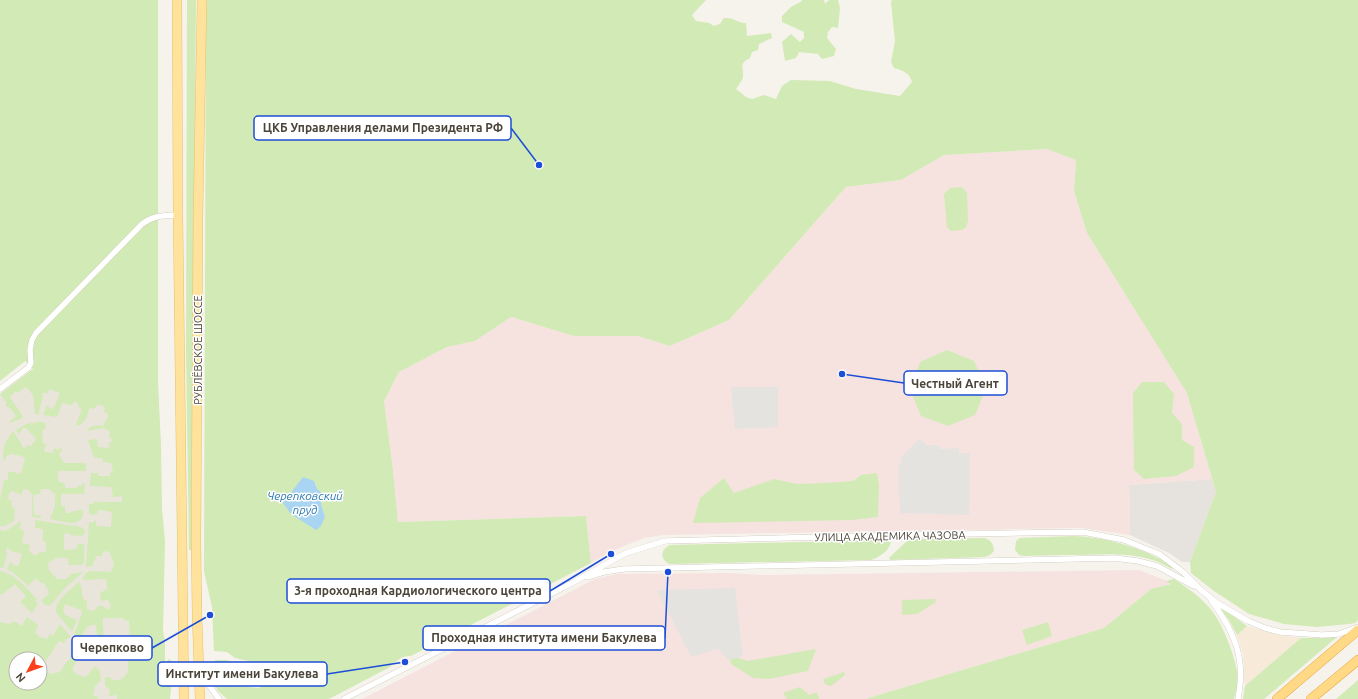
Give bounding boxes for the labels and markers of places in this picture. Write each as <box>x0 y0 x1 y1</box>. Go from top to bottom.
callout: ЦКБ Управления делами Президента РФ <box>254 116 511 140</box>
callout: Честный Агент <box>904 371 1007 395</box>
callout: 3-я проходная Кардиологического центра <box>287 579 550 603</box>
callout: Проходная института имени Бакулева <box>423 626 665 650</box>
callout: Черепково <box>72 636 152 660</box>
callout: Институт имени Бакулева <box>158 662 327 686</box>

